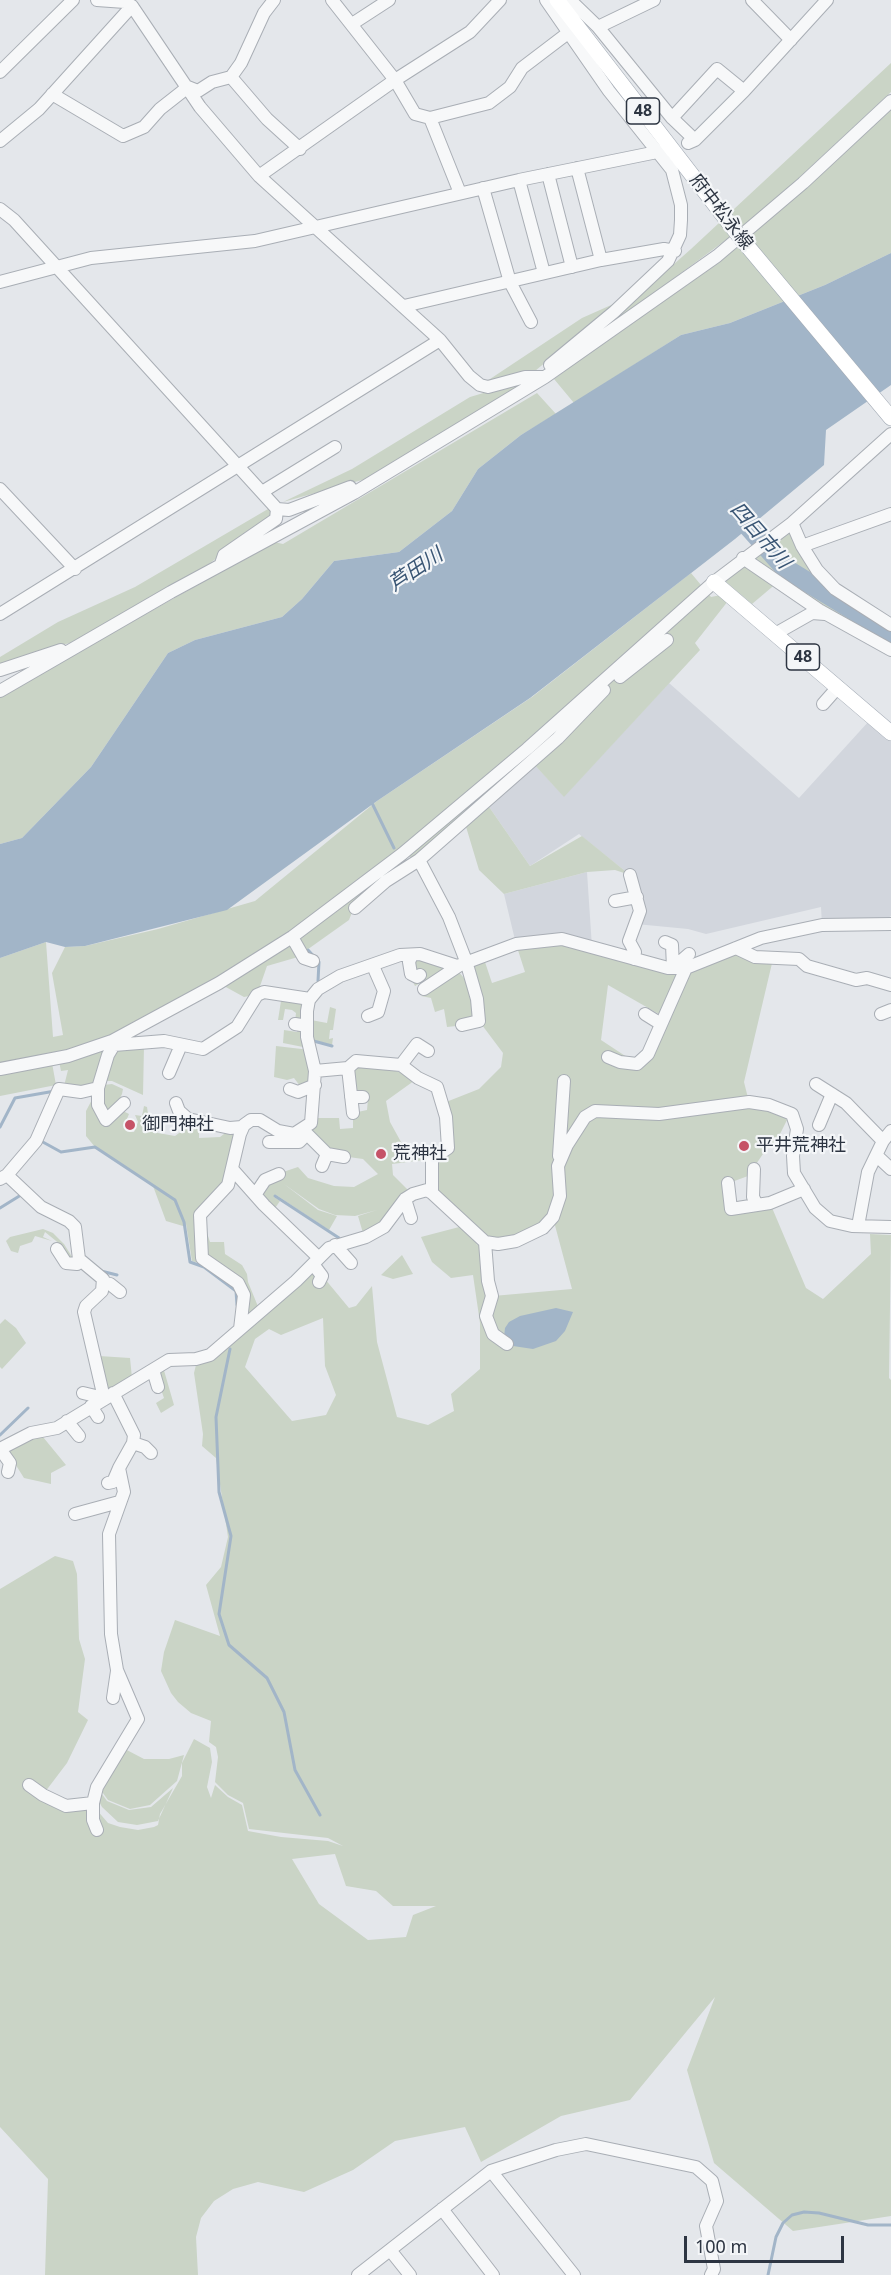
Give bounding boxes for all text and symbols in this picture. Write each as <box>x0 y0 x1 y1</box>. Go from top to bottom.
road number: 48 <box>626 98 660 124</box>
street label: 府中松永線 <box>685 170 757 254</box>
water label: 四日市川 <box>725 498 795 574</box>
water label: 芦田川 <box>384 543 448 597</box>
road number: 48 <box>786 644 820 670</box>
place label: 御門神社 <box>142 1114 214 1136</box>
marker: 御門神社 <box>123 1118 137 1132</box>
place label: 平井荒神社 <box>756 1135 846 1157</box>
marker: 平井荒神社 <box>737 1139 751 1153</box>
place label: 荒神社 <box>393 1143 447 1165</box>
marker: 荒神社 <box>374 1147 388 1161</box>
scale bar <box>687 2224 848 2262</box>
text: 100 m <box>695 2234 747 2258</box>

